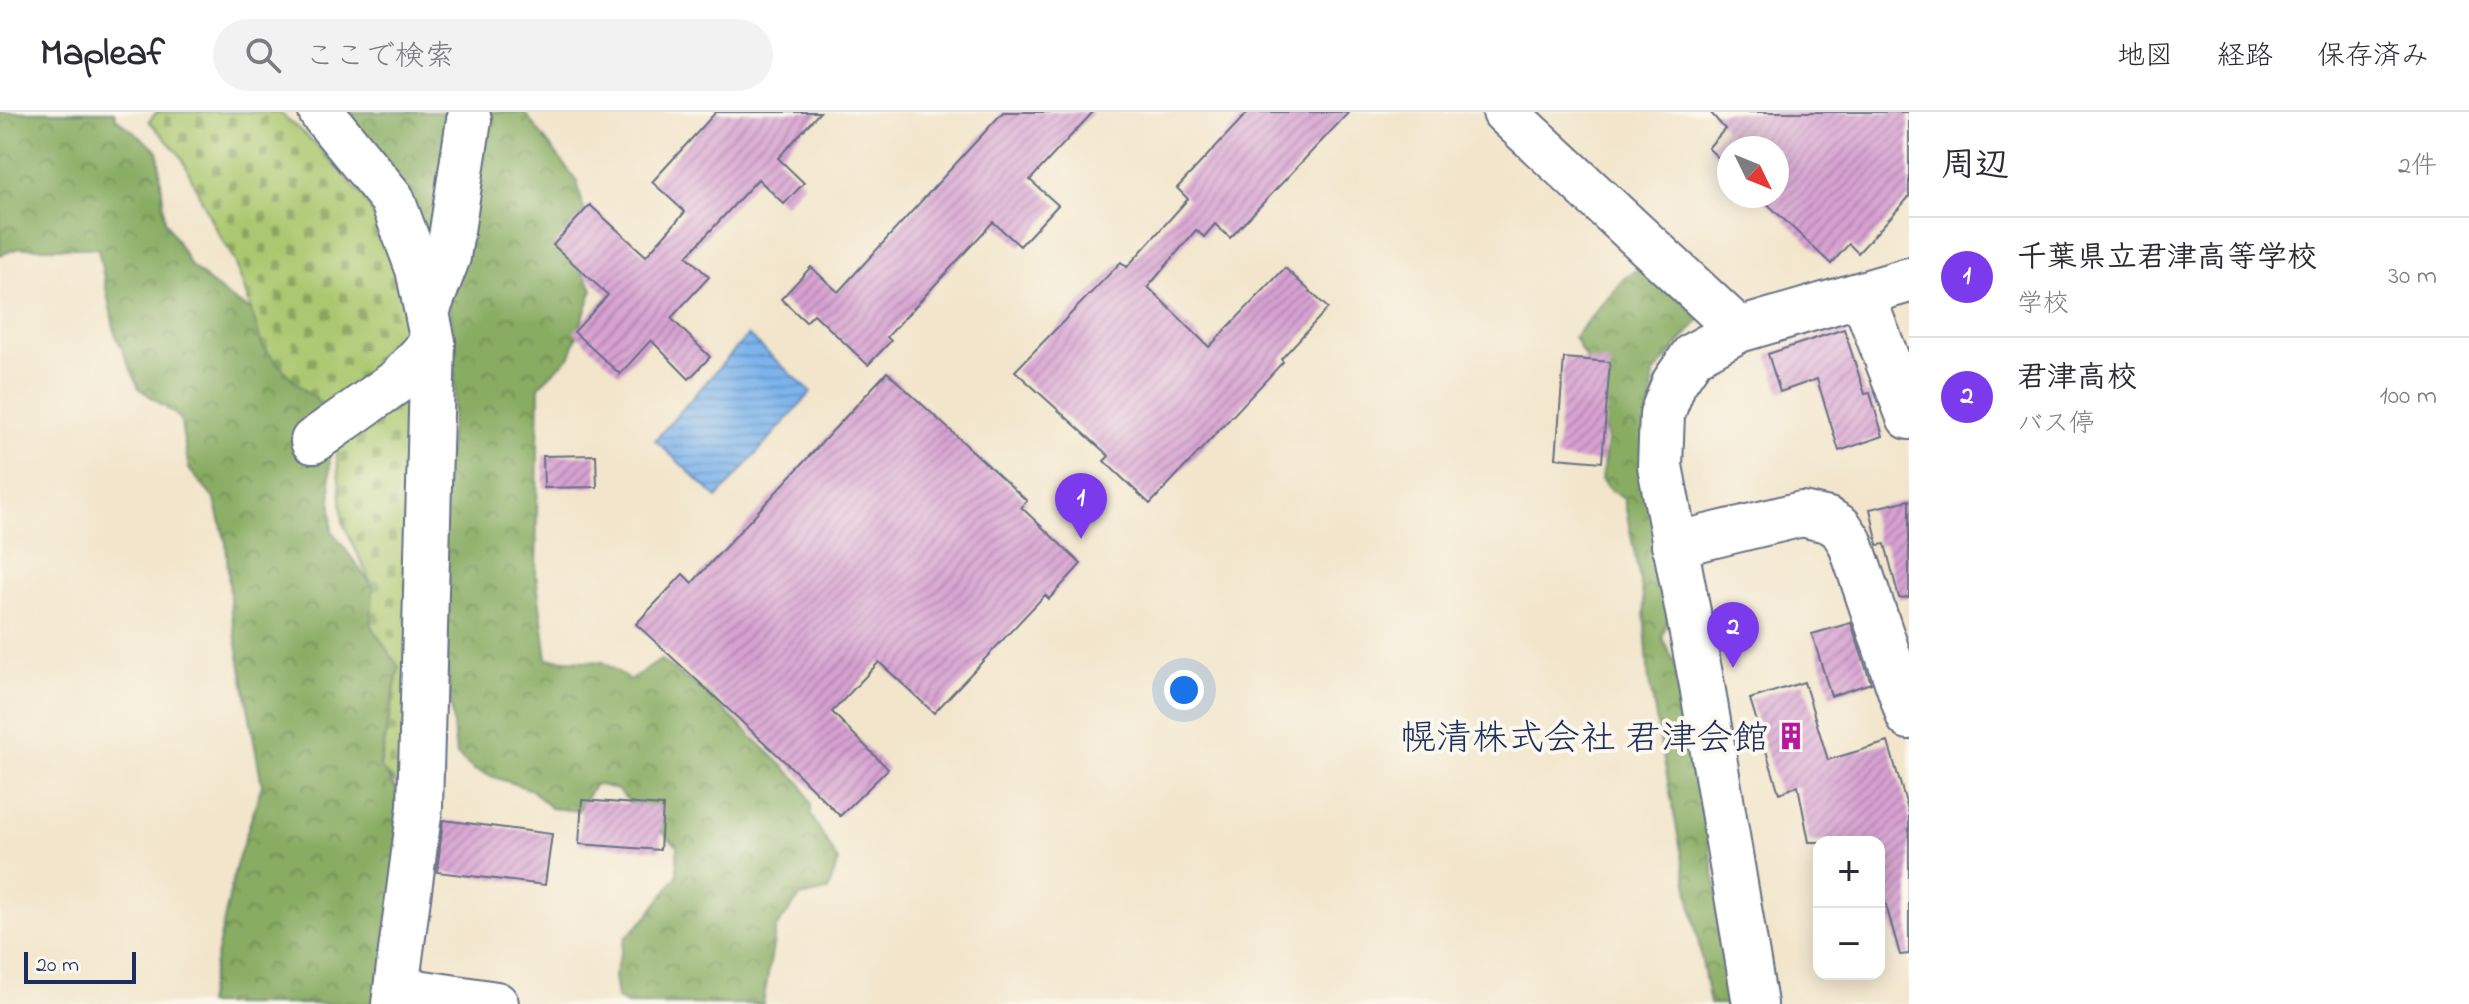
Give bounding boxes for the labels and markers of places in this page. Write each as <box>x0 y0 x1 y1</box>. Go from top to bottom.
pin: 1 <box>1055 473 1107 539</box>
pin: 2 <box>1707 602 1759 668</box>
place label: 幌清株式会社 君津会館 <box>1400 714 1769 767</box>
building icon: 幌清株式会社 君津会館 <box>1776 721 1806 751</box>

